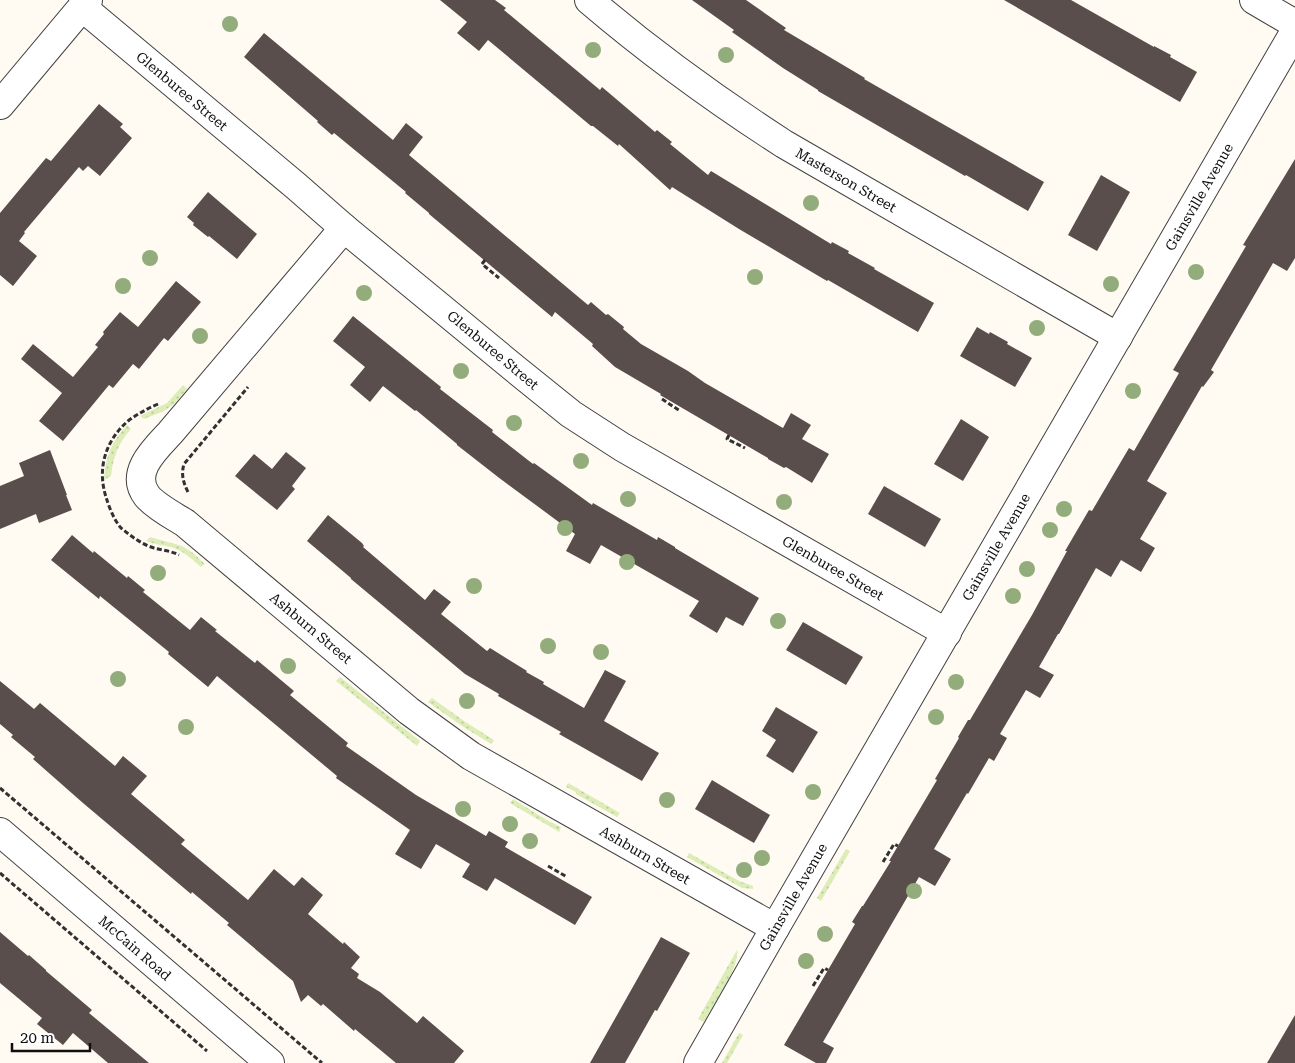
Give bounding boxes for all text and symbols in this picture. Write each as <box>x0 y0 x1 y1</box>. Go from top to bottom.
street label: Glenburee Street <box>133 48 231 134</box>
street label: Gainsville Avenue <box>1162 140 1236 254</box>
street label: Masterson Street <box>793 145 899 215</box>
street label: Glenburee Street <box>444 307 542 393</box>
street label: Gainsville Avenue <box>959 490 1033 604</box>
street label: Glenburee Street <box>780 533 886 603</box>
street label: Ashburn Street <box>267 589 355 667</box>
street label: Ashburn Street <box>597 823 693 887</box>
street label: Gainsville Avenue <box>756 840 830 954</box>
street label: McCain Road <box>96 912 174 984</box>
scale bar <box>12 1020 90 1052</box>
text: 20 m <box>20 1029 55 1047</box>

